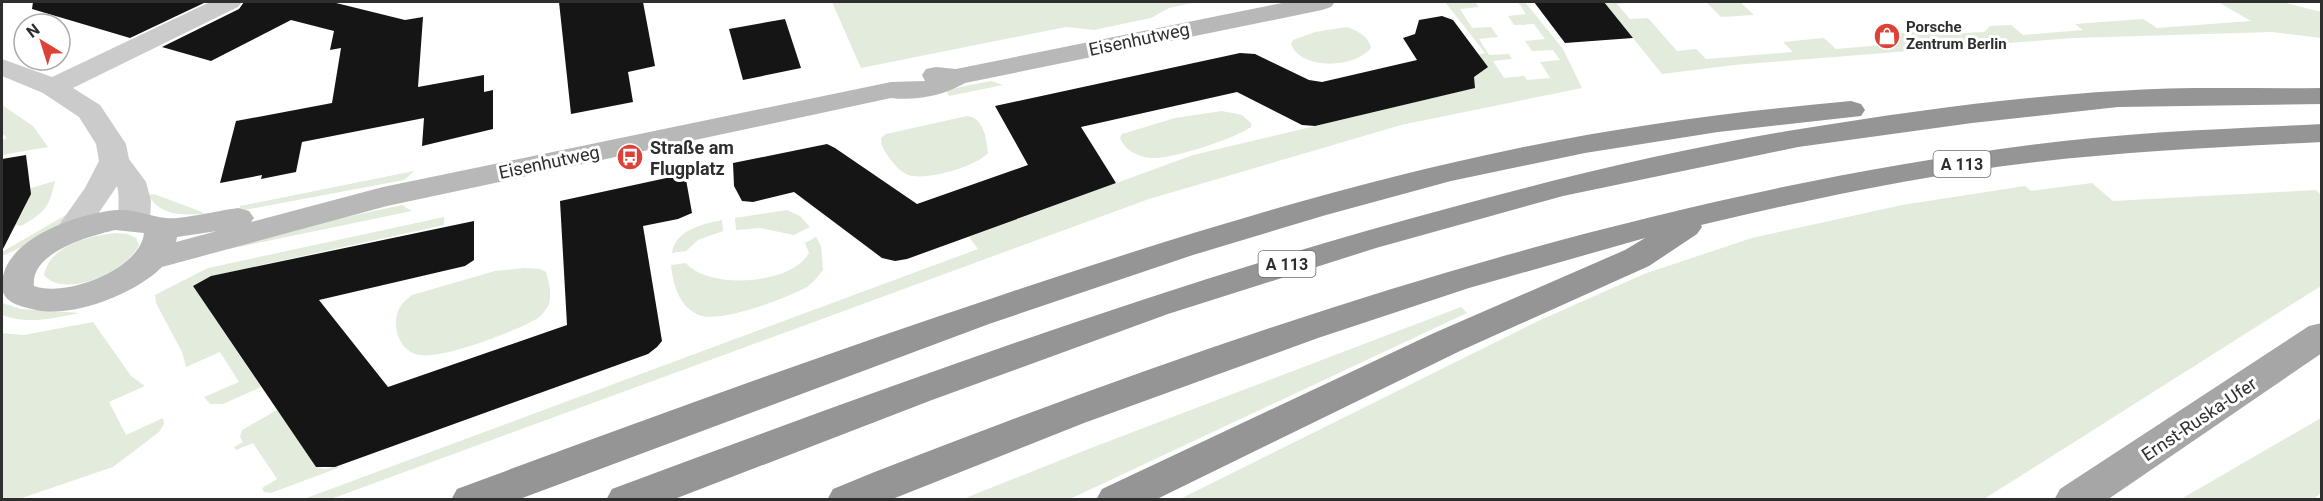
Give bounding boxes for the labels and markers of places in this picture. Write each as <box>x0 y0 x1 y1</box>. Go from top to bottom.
place label: Porsche Zentrum Berlin <box>1906 18 2007 53</box>
shop icon: Porsche Zentrum Berlin <box>1872 21 1902 51</box>
place label: Straße am Flugplatz <box>650 137 734 179</box>
bus stop icon: Straße am Flugplatz <box>615 142 645 172</box>

